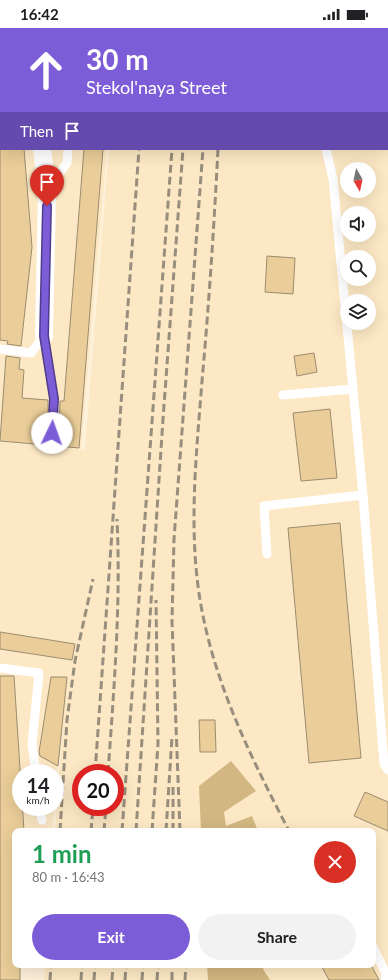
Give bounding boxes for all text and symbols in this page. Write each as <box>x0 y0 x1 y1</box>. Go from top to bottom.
text: 16:42 <box>20 5 59 23</box>
text: 30 m <box>86 42 149 76</box>
icon: ahead <box>20 44 72 96</box>
text: Stekol'naya Street <box>86 76 227 98</box>
icon: arrive <box>61 120 83 142</box>
text: Then <box>20 122 53 140</box>
north arrow <box>340 162 376 198</box>
map controls <box>340 162 376 330</box>
pin <box>30 165 64 206</box>
icon: arrive <box>36 171 58 193</box>
button: sound <box>340 206 376 242</box>
button: search <box>340 250 376 286</box>
button: layers <box>340 294 376 330</box>
position arrow <box>31 412 73 454</box>
speed limit sign: 20 <box>72 764 124 816</box>
text: 14 <box>26 773 50 797</box>
text: km/h <box>26 794 50 806</box>
text: 1 min <box>32 839 92 868</box>
button: close <box>314 841 356 883</box>
text: 80 m · 16:43 <box>32 869 105 885</box>
button: Exit <box>32 914 190 960</box>
button: Share <box>198 914 356 960</box>

